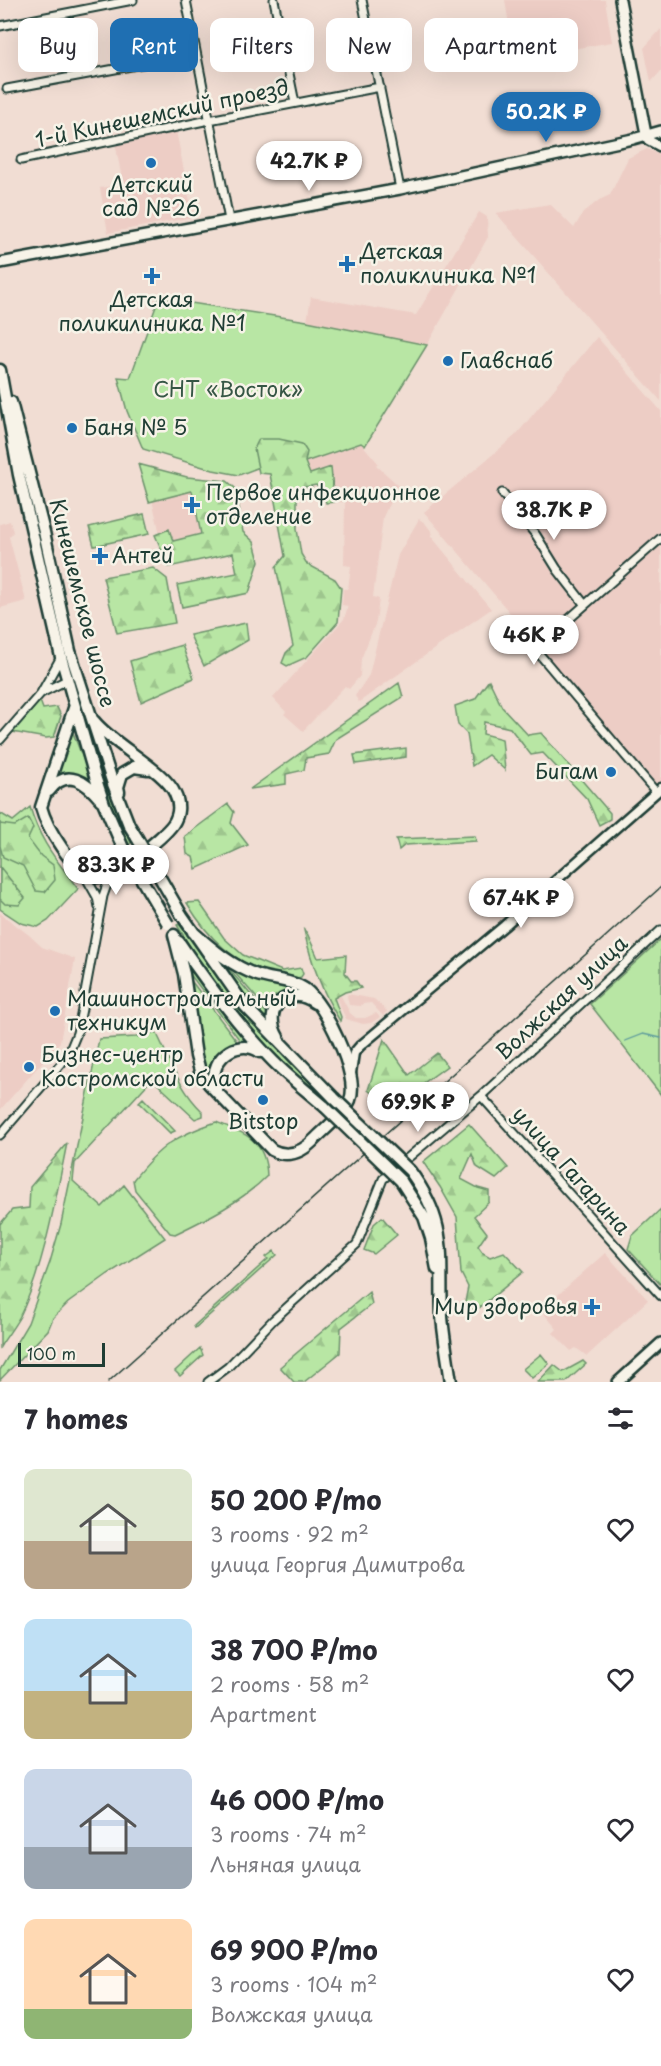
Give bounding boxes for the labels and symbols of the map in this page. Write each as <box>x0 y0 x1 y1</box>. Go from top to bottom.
street label: 1-й Кинешемский проезд <box>32 69 291 155</box>
pin: 50.2K ₽ <box>491 92 601 143</box>
pin: 42.7K ₽ <box>254 141 364 192</box>
marker: Детский сад №26 <box>144 156 158 170</box>
place label: Детский сад №26 <box>102 167 200 223</box>
place label: Детская поликлиника №1 <box>359 234 536 290</box>
marker: Детская поликлиника №1 <box>338 255 356 273</box>
marker: Детская поликилиника №1 <box>143 267 161 285</box>
place label: Детская поликилиника №1 <box>58 282 246 338</box>
place label: Главснаб <box>460 343 553 375</box>
marker: Главснаб <box>441 354 455 368</box>
park label: СНТ «Восток» <box>153 372 303 404</box>
place label: Баня № 5 <box>84 410 187 442</box>
marker: Баня № 5 <box>65 421 79 435</box>
place label: Первое инфекционное отделение <box>206 475 441 531</box>
pin: 38.7K ₽ <box>499 490 609 541</box>
street label: Кинешемское шоссе <box>43 495 125 710</box>
marker: Первое инфекционное отделение <box>183 496 201 514</box>
place label: Антей <box>112 538 173 570</box>
marker: Антей <box>93 549 107 563</box>
pin: 46K ₽ <box>492 615 576 666</box>
place label: Бигам <box>535 754 599 786</box>
marker: Бигам <box>604 765 618 779</box>
pin: 83.3K ₽ <box>61 845 171 896</box>
pin: 67.4K ₽ <box>466 878 576 929</box>
street label: Волжская улица <box>487 926 635 1066</box>
place label: Машиностроительный техникум <box>67 981 297 1037</box>
marker: Машиностроительный техникум <box>48 1004 62 1018</box>
place label: Бизнес-центр Костромской области <box>41 1037 264 1093</box>
marker: Бизнес-центр Костромской области <box>22 1060 36 1074</box>
pin: 69.9K ₽ <box>363 1082 473 1133</box>
marker: Bitstop <box>256 1093 270 1107</box>
street label: улица Гагарина <box>506 1098 640 1242</box>
place label: Bitstop <box>228 1104 298 1136</box>
place label: Мир здоровья <box>434 1289 578 1321</box>
marker: Мир здоровья <box>583 1298 601 1316</box>
scale bar <box>18 1340 105 1368</box>

